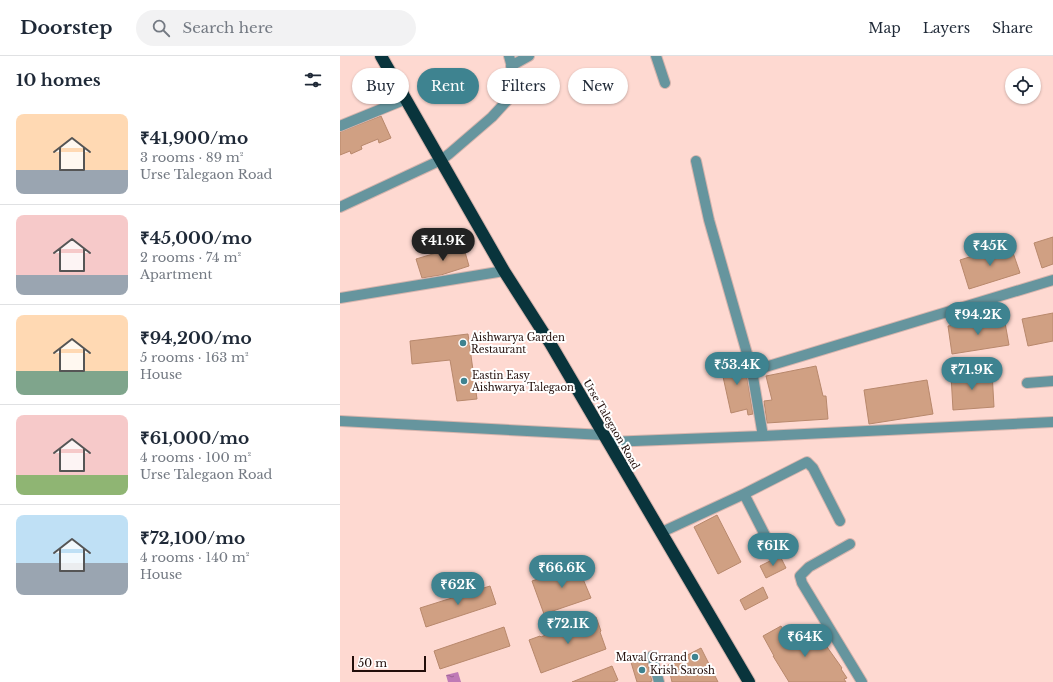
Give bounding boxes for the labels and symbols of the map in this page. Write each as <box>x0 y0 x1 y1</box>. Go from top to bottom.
pin: ₹41.9K <box>410 228 476 262</box>
pin: ₹45K <box>966 233 1014 267</box>
pin: ₹94.2K <box>945 302 1011 336</box>
place label: Aishwarya Garden Restaurant <box>470 331 565 356</box>
marker: Aishwarya Garden Restaurant <box>458 338 468 348</box>
pin: ₹53.4K <box>704 352 770 386</box>
pin: ₹71.9K <box>939 357 1005 391</box>
place label: Eastin Easy Aishwarya Talegaon <box>471 369 574 394</box>
marker: Eastin Easy Aishwarya Talegaon <box>459 376 469 386</box>
street label: Urse Talegaon Road <box>580 377 643 472</box>
pin: ₹61K <box>749 533 797 567</box>
pin: ₹66.6K <box>529 555 595 589</box>
pin: ₹62K <box>434 572 482 606</box>
pin: ₹72.1K <box>535 611 601 645</box>
pin: ₹64K <box>781 624 829 658</box>
place label: Maval Grrand <box>616 651 687 664</box>
marker: Maval Grrand <box>690 652 700 662</box>
scale bar <box>352 654 426 673</box>
place label: Krish Sarosh <box>650 664 715 677</box>
marker: Krish Sarosh <box>637 665 647 675</box>

